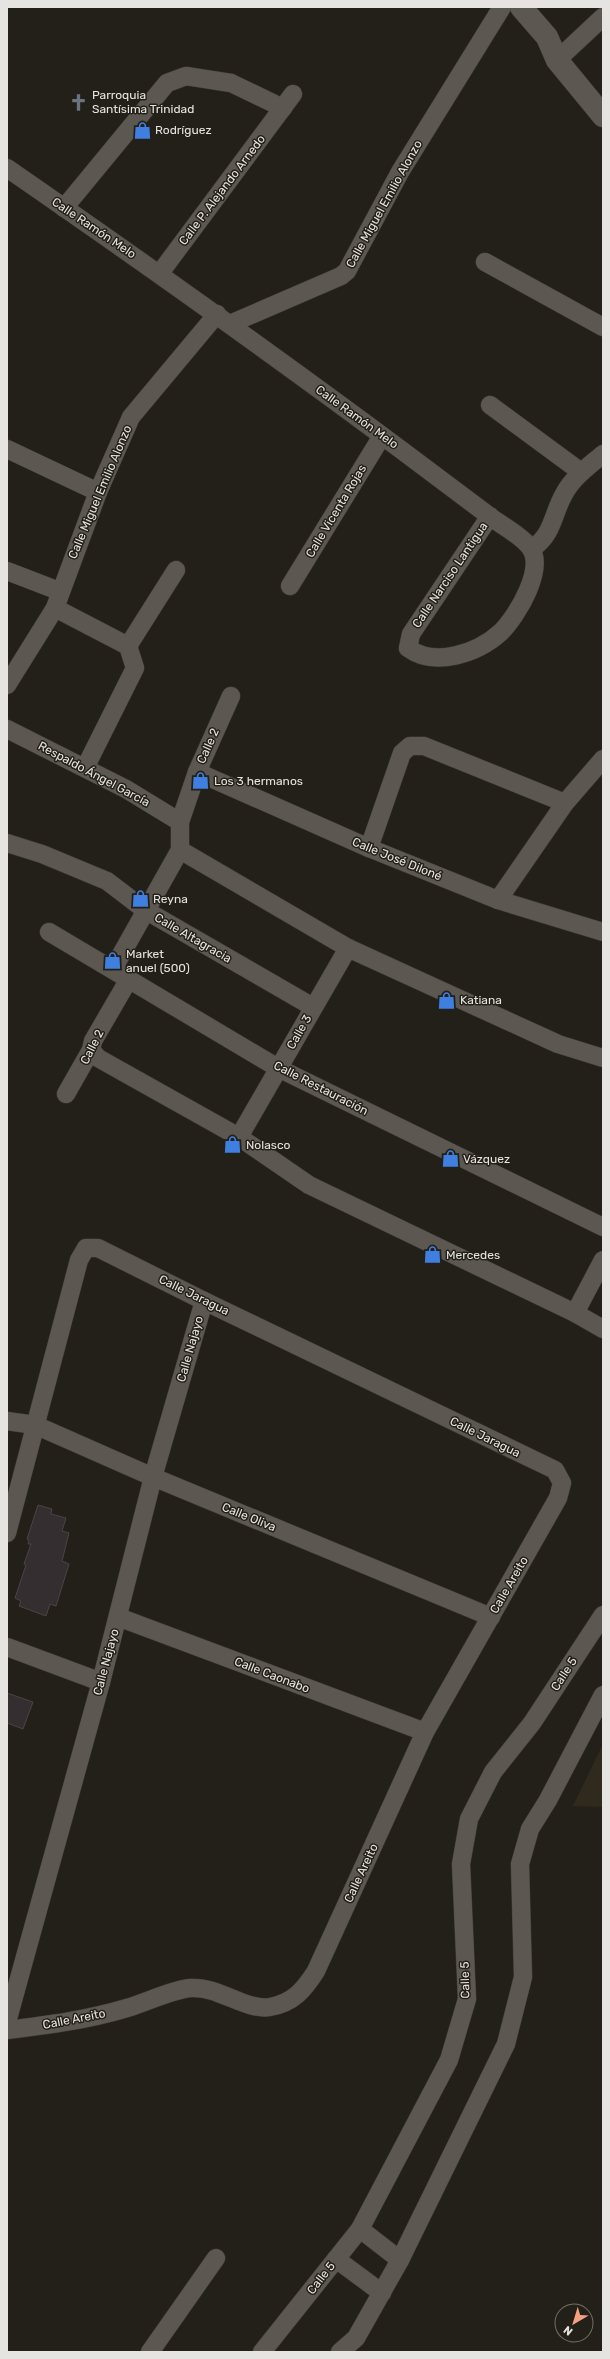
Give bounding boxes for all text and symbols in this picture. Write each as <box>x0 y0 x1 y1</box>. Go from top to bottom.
place label: Parroquia Santísima Trinidad <box>92 88 194 116</box>
church icon: Parroquia Santísima Trinidad <box>69 92 89 112</box>
shop icon: Rodríguez <box>132 120 152 140</box>
place label: Rodríguez <box>155 123 212 137</box>
street label: Calle P. Alejando Arnedo <box>176 132 268 248</box>
street label: Calle Miguel Emilio Alonzo <box>343 138 425 270</box>
street label: Calle Ramón Melo <box>49 195 139 261</box>
street label: Calle Ramón Melo <box>313 382 401 452</box>
street label: Calle Miguel Emilio Alonzo <box>65 423 135 561</box>
street label: Calle Vicenta Rojas <box>303 462 369 560</box>
street label: Calle Narciso Lantigua <box>409 520 491 630</box>
street label: Calle 2 <box>194 726 222 766</box>
street label: Respaldo Ángel García <box>36 739 152 809</box>
shop icon: Los 3 hermanos <box>191 771 211 791</box>
place label: Los 3 hermanos <box>214 774 303 788</box>
street label: Calle José Diloné <box>350 835 444 883</box>
shop icon: Reyna <box>130 889 150 909</box>
place label: Reyna <box>153 892 188 906</box>
street label: Calle Altagracia <box>152 910 234 966</box>
place label: Market anuel (500) <box>126 947 190 975</box>
shop icon: Market anuel (500) <box>103 951 123 971</box>
shop icon: Katiana <box>437 990 457 1010</box>
place label: Katiana <box>460 993 502 1007</box>
street label: Calle 3 <box>284 1012 314 1052</box>
street label: Calle 2 <box>77 1027 107 1067</box>
street label: Calle Restauración <box>271 1058 371 1118</box>
shop icon: Nolasco <box>223 1135 243 1155</box>
place label: Nolasco <box>246 1138 291 1152</box>
shop icon: Vázquez <box>440 1149 460 1169</box>
place label: Vázquez <box>463 1152 510 1166</box>
shop icon: Mercedes <box>423 1245 443 1265</box>
place label: Mercedes <box>446 1248 500 1262</box>
street label: Calle Jaragua <box>157 1272 231 1318</box>
street label: Calle Najayo <box>174 1314 206 1384</box>
street label: Calle Jaragua <box>448 1414 522 1460</box>
street label: Calle Oliva <box>220 1500 278 1534</box>
street label: Calle Areito <box>487 1554 531 1616</box>
street label: Calle Najayo <box>90 1627 122 1697</box>
street label: Calle Caonabo <box>232 1654 312 1696</box>
street label: Calle 5 <box>548 1655 580 1693</box>
street label: Calle Areito <box>341 1841 381 1905</box>
street label: Calle 5 <box>458 1961 472 1999</box>
street label: Calle Areito <box>42 2006 107 2032</box>
street label: Calle 5 <box>304 2259 338 2297</box>
north arrow <box>554 2303 594 2343</box>
text: N <box>561 2323 575 2338</box>

